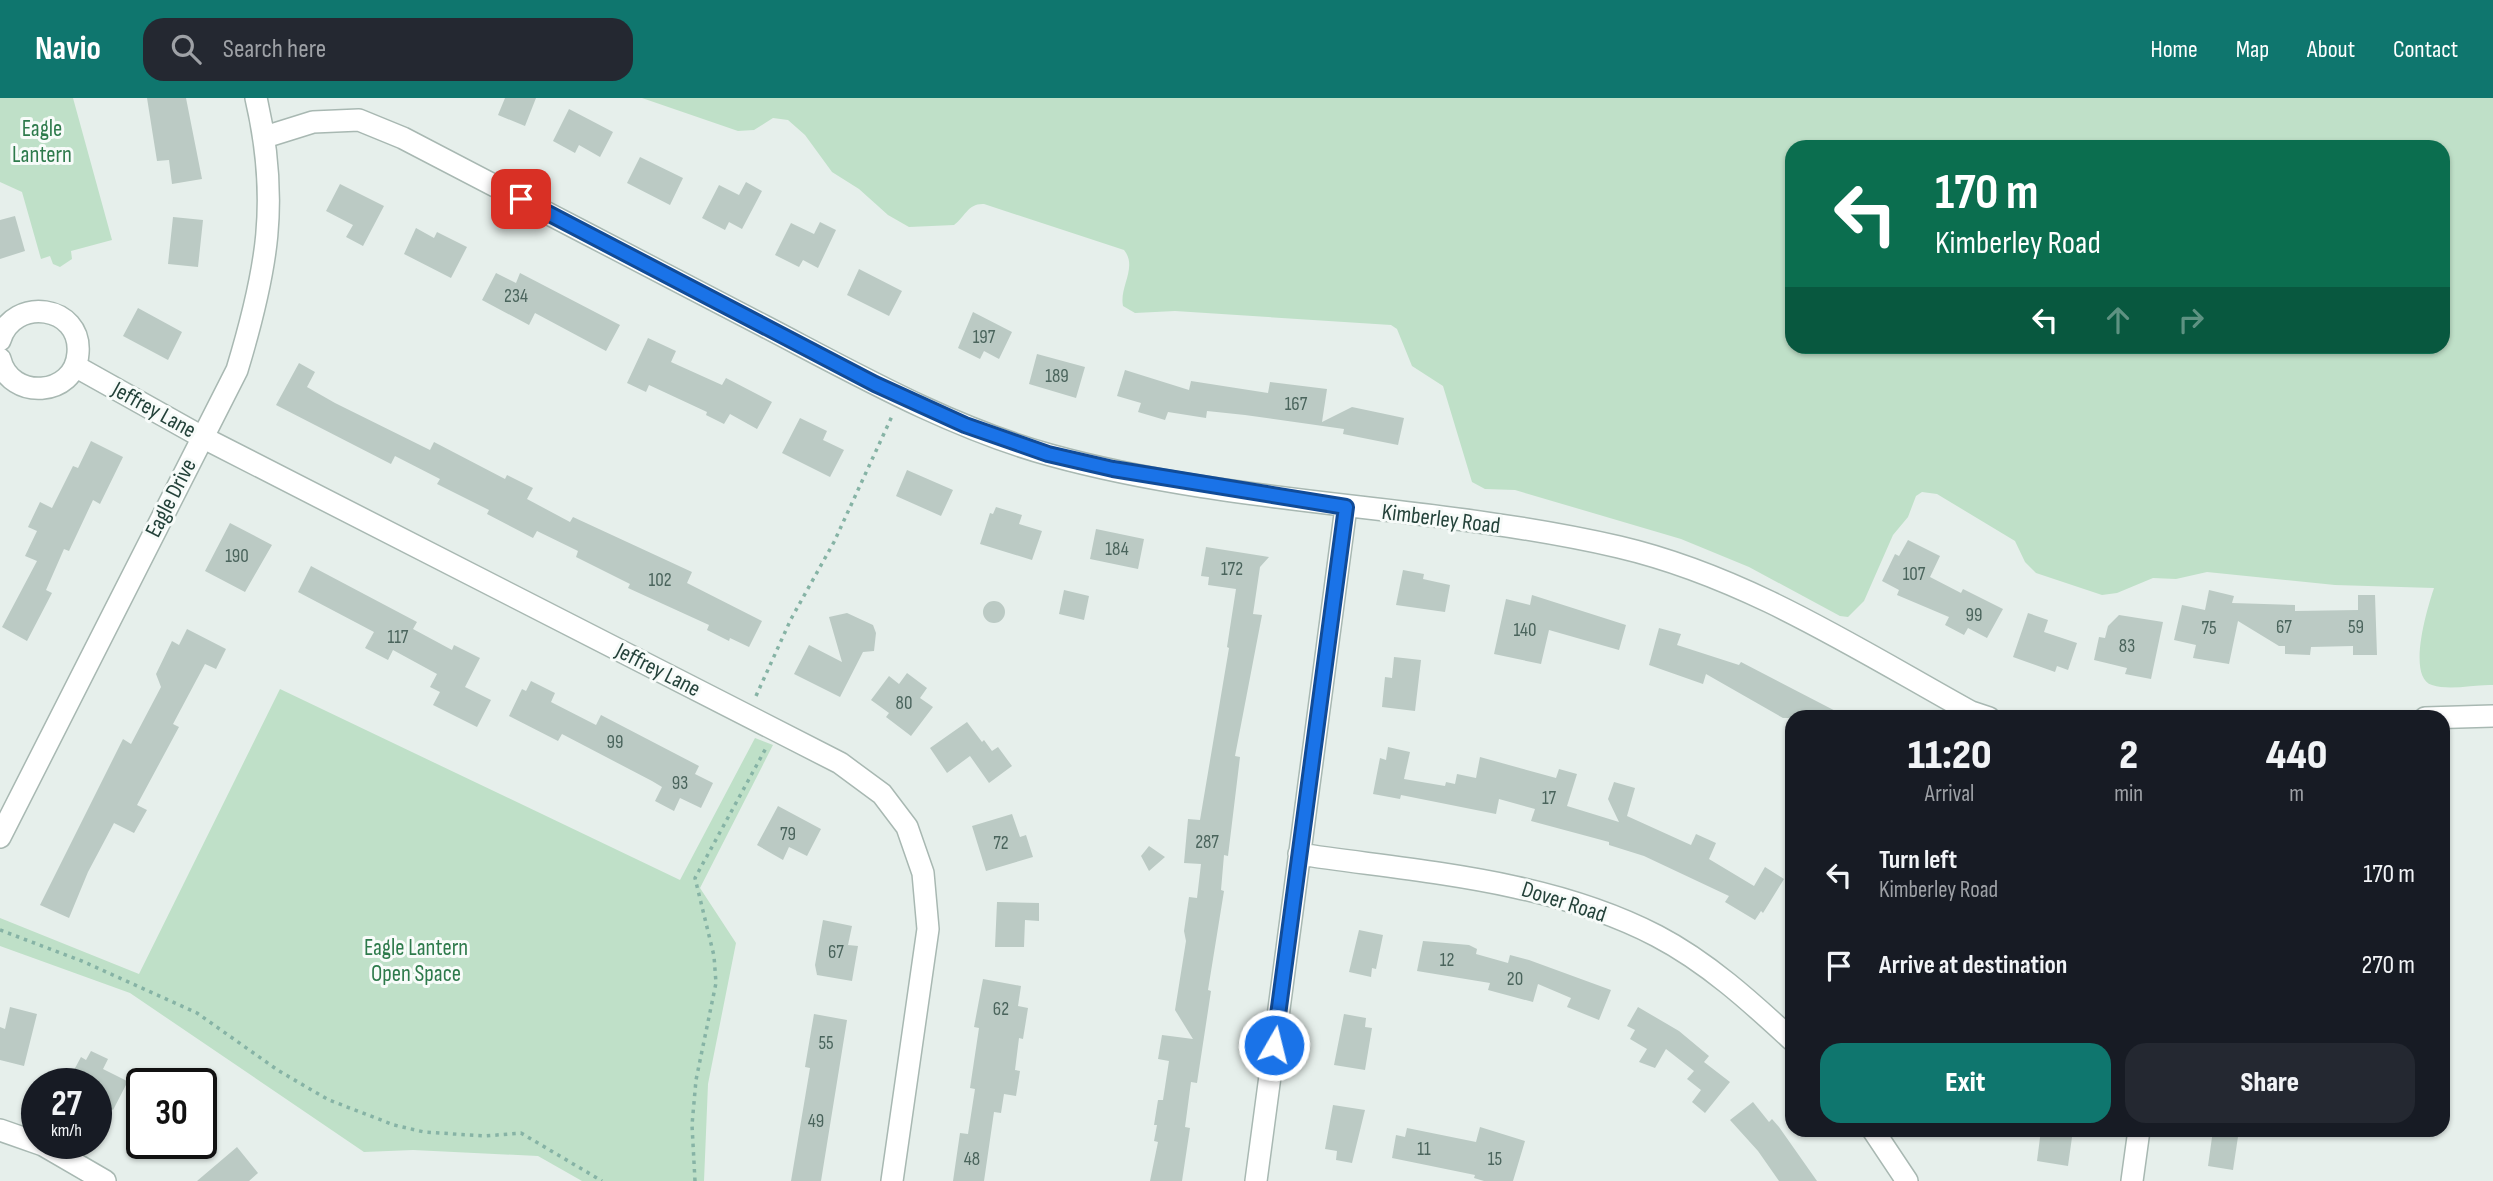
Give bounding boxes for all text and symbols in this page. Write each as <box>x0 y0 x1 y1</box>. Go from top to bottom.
search box <box>143 18 633 81</box>
text: Navio <box>35 29 101 69</box>
icon: search <box>167 30 205 68</box>
text: Search here <box>223 34 326 65</box>
text: Home <box>2150 35 2198 64</box>
text: Map <box>2236 35 2269 64</box>
text: About <box>2307 35 2355 64</box>
text: Contact <box>2393 35 2458 64</box>
park label: Eagle Lantern <box>12 115 72 169</box>
text: 170 m <box>1935 164 2039 223</box>
icon: left <box>1820 168 1911 259</box>
pin <box>491 169 551 229</box>
icon: arrive <box>502 180 540 218</box>
text: Kimberley Road <box>1935 224 2101 263</box>
house number: 234 <box>504 285 528 308</box>
icon: left <box>2026 301 2064 339</box>
icon: ahead <box>2099 301 2137 339</box>
icon: right <box>2172 301 2210 339</box>
house number: 197 <box>973 326 996 349</box>
house number: 189 <box>1045 365 1069 388</box>
street label: Jeffrey Lane <box>106 375 201 444</box>
house number: 167 <box>1285 393 1308 416</box>
street label: Eagle Drive <box>139 454 203 542</box>
street label: Kimberley Road <box>1380 498 1502 540</box>
house number: 184 <box>1105 538 1129 561</box>
house number: 190 <box>225 545 249 568</box>
house number: 172 <box>1221 558 1243 581</box>
house number: 107 <box>1903 563 1926 586</box>
house number: 102 <box>649 569 671 592</box>
house number: 99 <box>1966 604 1982 627</box>
house number: 67 <box>2276 616 2292 639</box>
house number: 59 <box>2348 616 2364 639</box>
house number: 75 <box>2201 617 2217 640</box>
house number: 140 <box>1513 619 1537 642</box>
house number: 117 <box>388 626 409 649</box>
house number: 83 <box>2119 635 2135 658</box>
street label: Jeffrey Lane <box>610 636 705 703</box>
house number: 80 <box>896 692 912 715</box>
text: 11:20 <box>1908 730 1992 781</box>
text: 2 <box>2119 730 2138 781</box>
text: 440 <box>2266 730 2327 781</box>
house number: 99 <box>607 731 623 754</box>
house number: 93 <box>672 772 688 795</box>
text: Arrival <box>1925 780 1974 808</box>
text: min <box>2114 780 2143 808</box>
text: m <box>2289 780 2304 808</box>
house number: 17 <box>1542 787 1557 810</box>
house number: 79 <box>780 823 796 846</box>
house number: 287 <box>1195 831 1219 854</box>
house number: 72 <box>993 832 1009 855</box>
text: Turn left <box>1879 845 1957 876</box>
icon: left <box>1820 856 1858 894</box>
text: 170 m <box>2363 859 2415 890</box>
street label: Dover Road <box>1518 875 1610 929</box>
text: Kimberley Road <box>1879 876 1998 904</box>
park label: Eagle Lantern Open Space <box>364 934 468 988</box>
house number: 67 <box>828 941 844 964</box>
icon: arrive <box>1820 947 1858 985</box>
house number: 12 <box>1440 949 1454 972</box>
text: Arrive at destination <box>1879 950 2067 981</box>
text: 270 m <box>2362 950 2415 981</box>
house number: 20 <box>1507 968 1523 991</box>
house number: 62 <box>993 998 1009 1021</box>
position arrow <box>1237 1008 1311 1082</box>
house number: 55 <box>818 1032 834 1055</box>
button: Exit <box>1820 1043 2111 1123</box>
button: Share <box>2125 1043 2415 1123</box>
speed limit sign: 30 <box>126 1068 217 1159</box>
text: 27 <box>51 1083 82 1126</box>
house number: 49 <box>808 1110 824 1133</box>
text: km/h <box>51 1120 82 1141</box>
house number: 11 <box>1417 1138 1431 1161</box>
house number: 48 <box>964 1148 980 1171</box>
house number: 15 <box>1488 1148 1502 1171</box>

